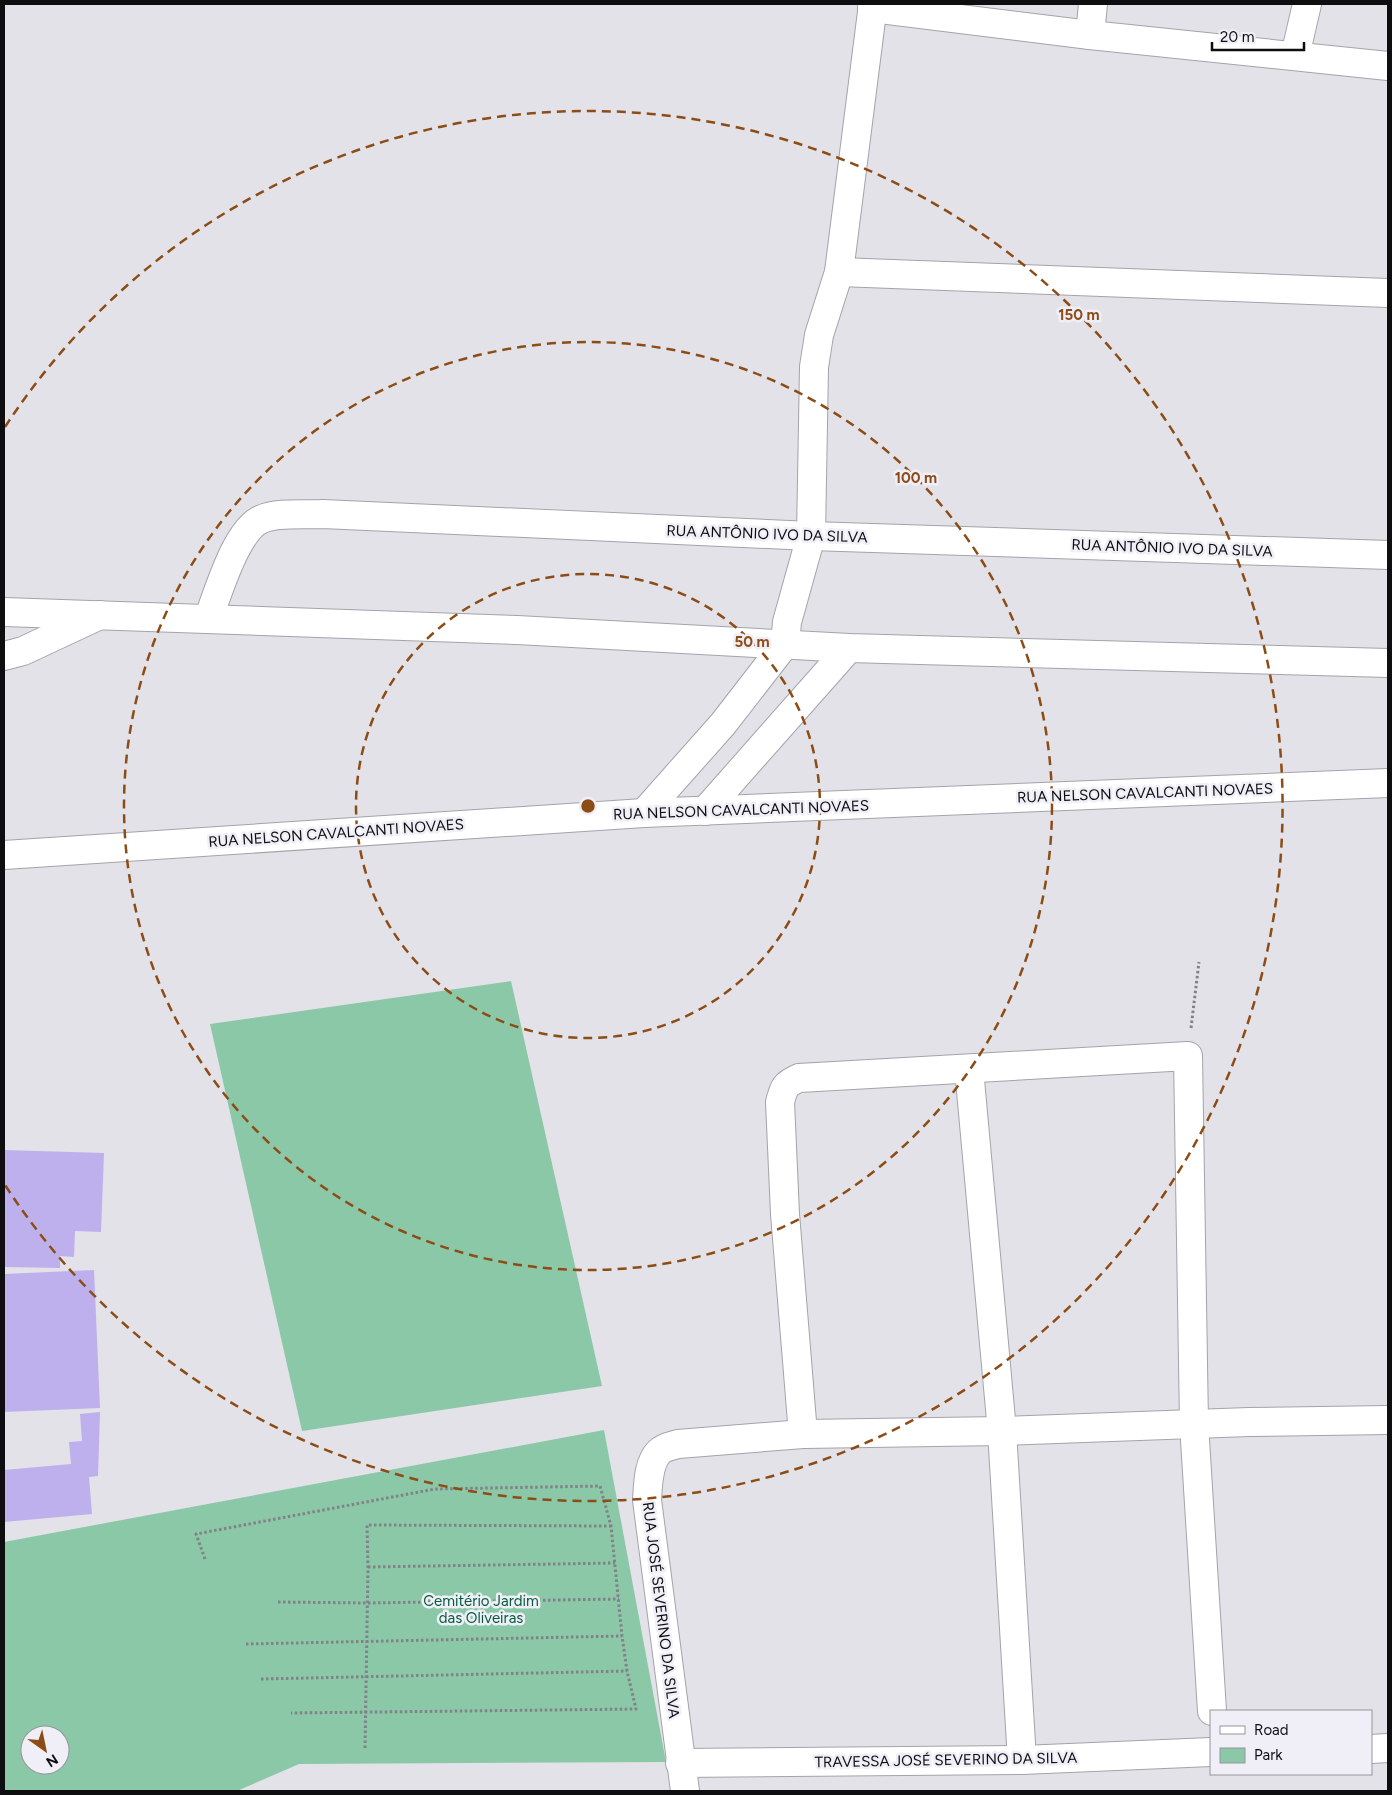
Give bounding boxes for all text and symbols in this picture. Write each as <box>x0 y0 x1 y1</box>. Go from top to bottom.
scale bar <box>1212 20 1304 52</box>
text: 20 m <box>1220 28 1254 46</box>
text: 150 m <box>1058 306 1100 324</box>
text: 100 m <box>895 469 937 487</box>
street label: RUA ANTÔNIO IVO DA SILVA <box>666 521 868 547</box>
street label: RUA ANTÔNIO IVO DA SILVA <box>1071 535 1273 561</box>
text: 50 m <box>734 633 770 651</box>
street label: RUA NELSON CAVALCANTI NOVAES <box>1017 780 1273 806</box>
centre of rings <box>579 797 597 815</box>
street label: RUA NELSON CAVALCANTI NOVAES <box>613 797 869 823</box>
street label: RUA NELSON CAVALCANTI NOVAES <box>208 815 464 851</box>
street label: RUA JOSÉ SEVERINO DA SILVA <box>639 1501 683 1719</box>
park label: Cemitério Jardim das Oliveiras <box>423 1592 539 1627</box>
legend <box>1210 1710 1372 1775</box>
text: Road <box>1254 1721 1289 1739</box>
north arrow <box>20 1725 70 1775</box>
text: Park <box>1254 1746 1283 1764</box>
street label: TRAVESSA JOSÉ SEVERINO DA SILVA <box>814 1749 1078 1771</box>
text: N <box>43 1750 61 1771</box>

